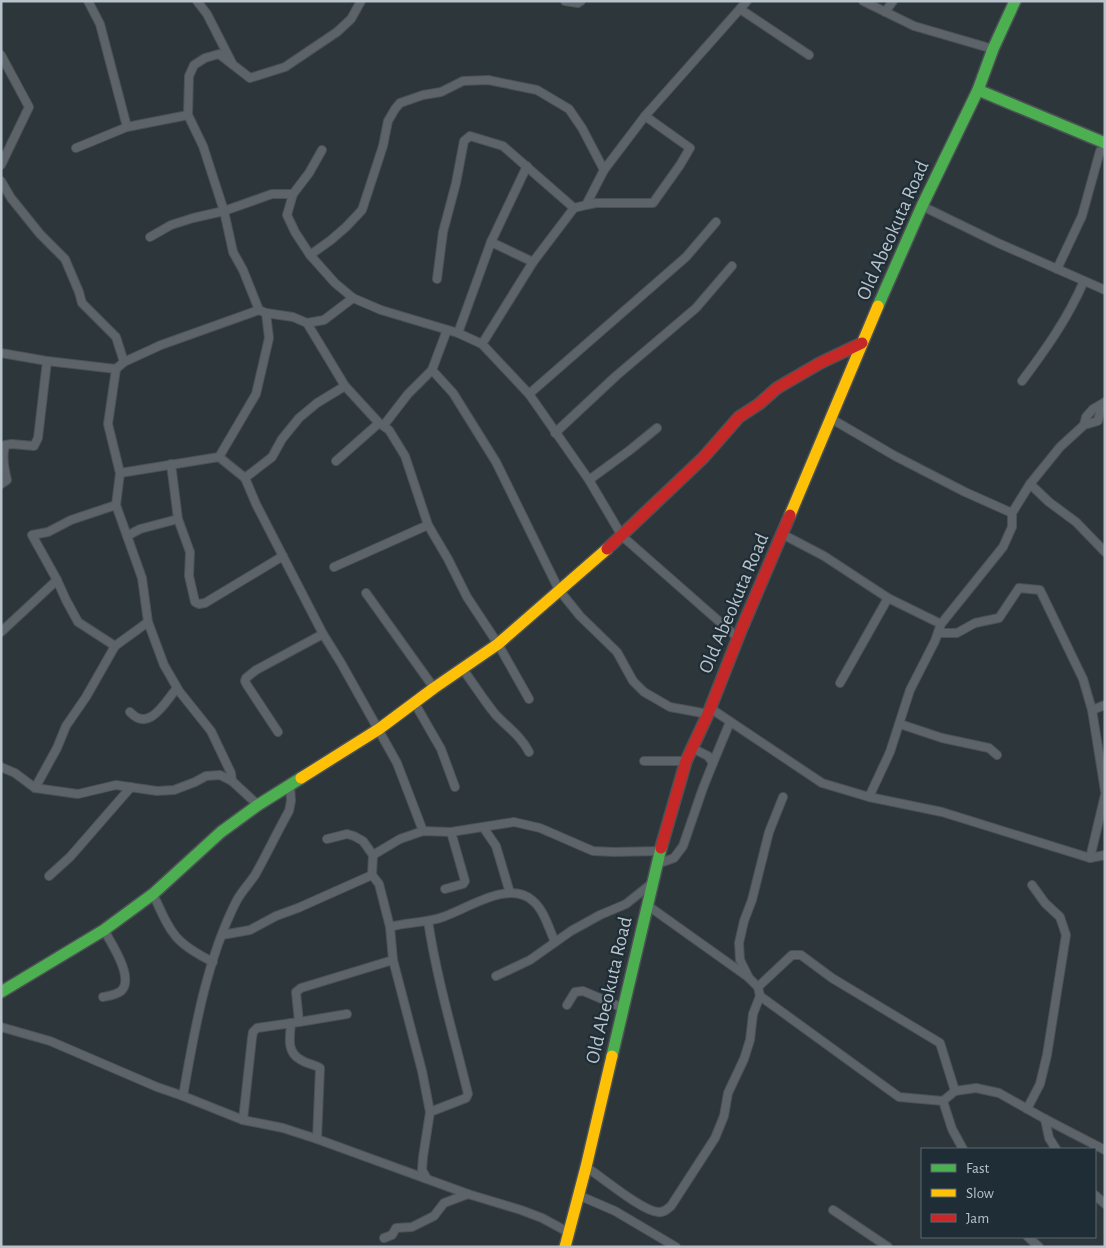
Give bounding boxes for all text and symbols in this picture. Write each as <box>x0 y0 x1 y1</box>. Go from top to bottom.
street label: Old Abeokuta Road <box>853 158 933 303</box>
street label: Old Abeokuta Road <box>695 530 772 676</box>
street label: Old Abeokuta Road <box>582 915 636 1066</box>
legend <box>921 1148 1096 1238</box>
text: Fast <box>966 1161 990 1176</box>
text: Slow <box>966 1186 994 1201</box>
text: Jam <box>966 1211 989 1226</box>

